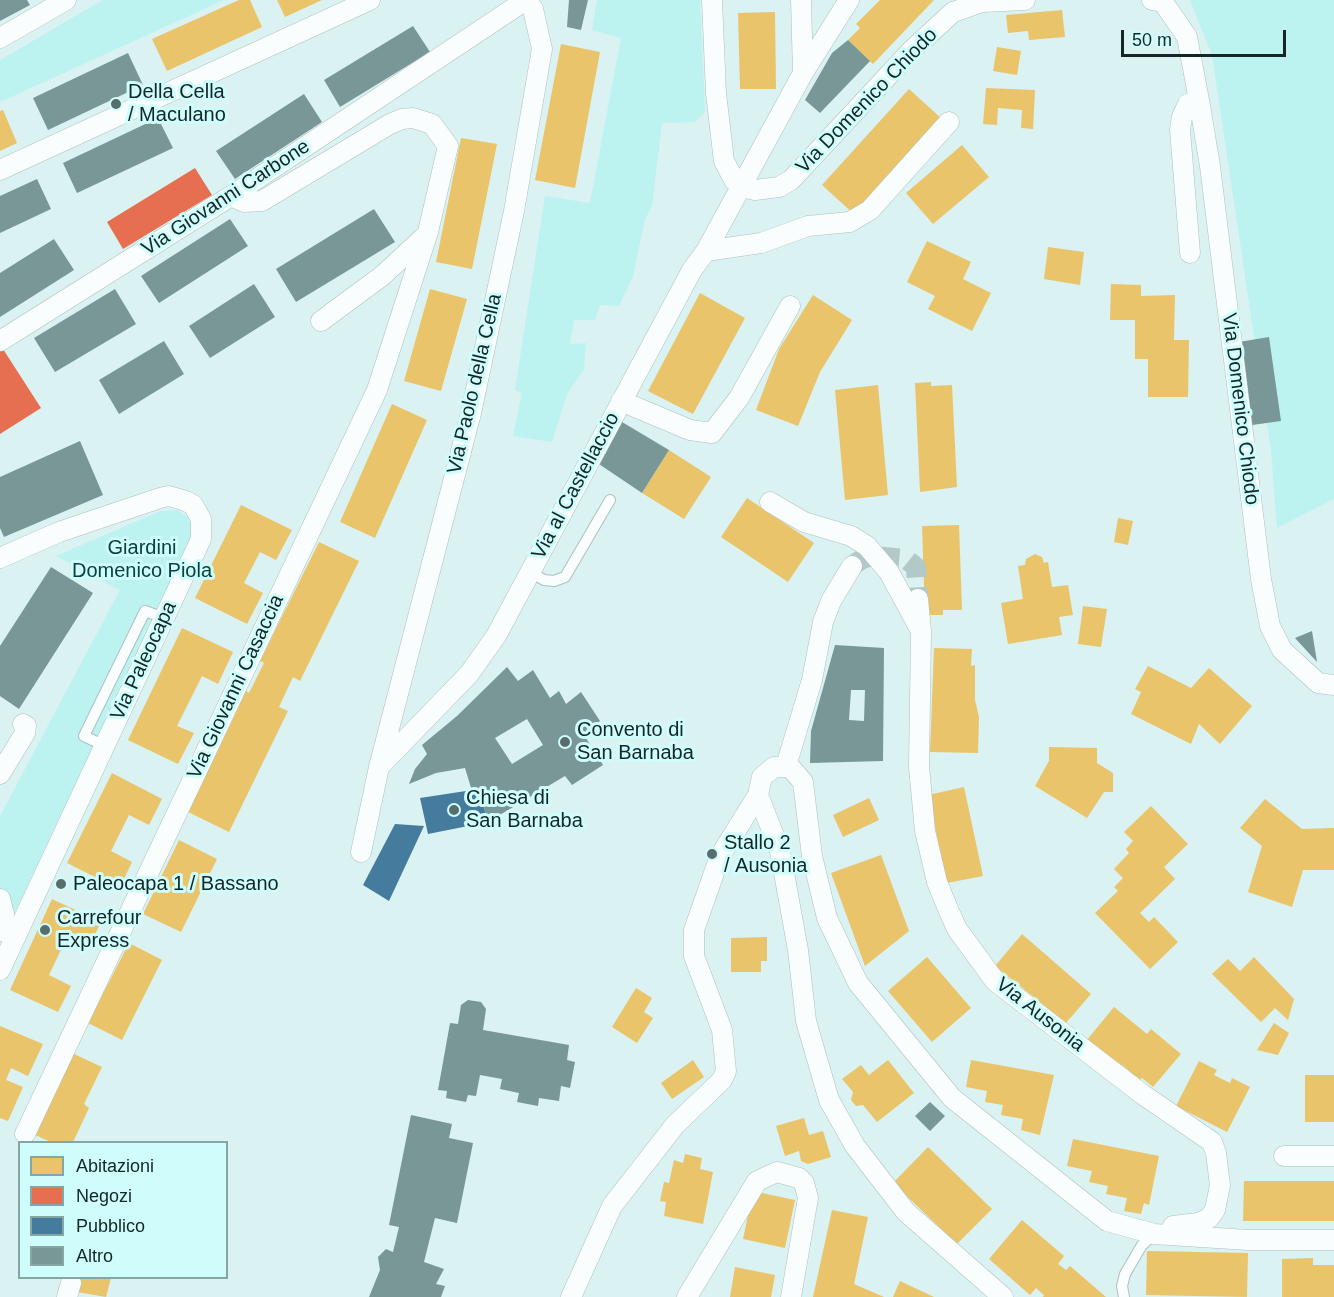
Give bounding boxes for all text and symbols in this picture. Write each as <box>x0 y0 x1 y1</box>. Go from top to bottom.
scale bar <box>1124 18 1289 56</box>
street label: Via Domenico Chiodo <box>791 23 943 179</box>
text: 50 m <box>1132 30 1172 50</box>
place label: Della Cella / Maculano <box>128 80 226 127</box>
marker: Della Cella / Maculano <box>109 97 123 111</box>
street label: Via Giovanni Carbone <box>138 135 314 261</box>
street label: Via Paolo della Cella <box>443 292 507 476</box>
street label: Via Domenico Chiodo <box>1216 312 1264 506</box>
street label: Via al Castellaccio <box>527 408 625 564</box>
park label: Giardini Domenico Piola <box>72 536 212 583</box>
street label: Via Giovanni Casaccia <box>183 591 289 783</box>
street label: Via Paleocapa <box>106 598 182 724</box>
place label: Convento di San Barnaba <box>577 718 694 765</box>
marker: Convento di San Barnaba <box>558 735 572 749</box>
place label: Chiesa di San Barnaba <box>466 786 583 833</box>
marker: Chiesa di San Barnaba <box>447 803 461 817</box>
place label: Stallo 2 / Ausonia <box>724 831 807 878</box>
marker: Stallo 2 / Ausonia <box>705 847 719 861</box>
place label: Paleocapa 1 / Bassano <box>73 872 279 896</box>
marker: Paleocapa 1 / Bassano <box>54 877 68 891</box>
place label: Carrefour Express <box>57 906 141 953</box>
marker: Carrefour Express <box>38 923 52 937</box>
street label: Via Ausonia <box>991 973 1089 1057</box>
legend <box>18 1141 228 1279</box>
text: Abitazioni <box>76 1156 154 1176</box>
text: Negozi <box>76 1186 132 1206</box>
text: Pubblico <box>76 1216 145 1236</box>
text: Altro <box>76 1246 113 1266</box>

